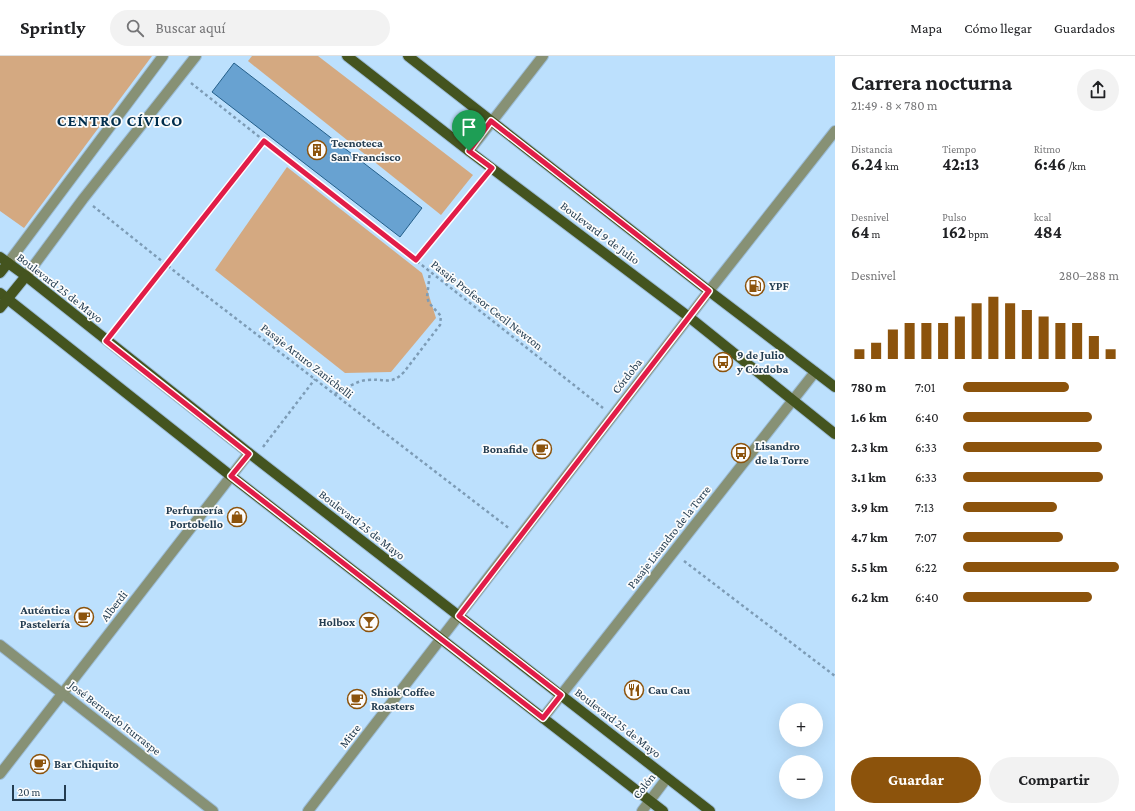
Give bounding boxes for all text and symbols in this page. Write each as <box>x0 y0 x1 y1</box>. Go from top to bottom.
search box <box>110 10 390 46</box>
text: Sprintly <box>20 17 86 38</box>
icon: search <box>124 17 146 39</box>
text: Buscar aquí <box>156 20 225 36</box>
text: Mapa <box>910 20 942 36</box>
text: Cómo llegar <box>964 20 1032 36</box>
text: Guardados <box>1054 20 1115 36</box>
button: share <box>1077 69 1119 111</box>
text: Carrera nocturna <box>851 70 1012 95</box>
text: 21:49 · 8 × 780 m <box>851 98 937 113</box>
pin <box>452 110 486 151</box>
district label: CENTRO CÍVICO <box>57 112 183 129</box>
icon: arrive <box>458 116 480 138</box>
place label: Tecnoteca San Francisco <box>331 136 401 164</box>
building icon: Tecnoteca San Francisco <box>306 139 328 161</box>
text: Distancia <box>851 143 893 155</box>
text: Tiempo <box>942 143 976 155</box>
text: Ritmo <box>1034 143 1061 155</box>
text: 6.24 <box>851 155 883 174</box>
text: 42:13 <box>942 155 979 174</box>
text: 6:46 <box>1034 155 1066 174</box>
text: km <box>883 160 899 172</box>
text: /km <box>1066 160 1086 172</box>
street label: Boulevard 9 de Julio <box>558 199 642 267</box>
text: Desnivel <box>851 211 889 223</box>
text: Pulso <box>942 211 966 223</box>
text: kcal <box>1034 211 1051 223</box>
text: 64 <box>851 223 869 242</box>
text: 162 <box>942 223 966 242</box>
text: 484 <box>1034 223 1062 242</box>
text: m <box>869 228 880 240</box>
text: bpm <box>966 228 989 240</box>
street label: Boulevard 25 de Mayo <box>14 250 106 326</box>
street label: Pasaje Profesor Cecil Newton <box>428 257 546 353</box>
text: Desnivel <box>851 268 896 283</box>
text: 280–288 m <box>1059 268 1119 283</box>
fuel station icon: YPF <box>744 275 766 297</box>
place label: YPF <box>769 279 790 293</box>
street label: Pasaje Arturo Zanichelli <box>258 321 356 401</box>
place label: 9 de Julio y Córdoba <box>736 348 788 376</box>
bus stop icon: 9 de Julio y Córdoba <box>712 351 734 373</box>
street label: Córdoba <box>609 355 645 396</box>
text: 780 m <box>851 380 886 395</box>
text: 7:01 <box>915 380 935 395</box>
text: 1.6 km <box>851 410 887 425</box>
text: 6:40 <box>915 410 939 425</box>
cafe icon: Bonafide <box>531 438 553 460</box>
place label: Lisandro de la Torre <box>755 439 809 467</box>
text: 2.3 km <box>851 440 888 455</box>
text: 6:33 <box>915 440 937 455</box>
place label: Bonafide <box>483 442 528 456</box>
bus stop icon: Lisandro de la Torre <box>730 442 752 464</box>
text: 3.1 km <box>851 470 886 485</box>
text: 6:33 <box>915 470 937 485</box>
street label: Pasaje Lisandro de la Torre <box>624 483 714 591</box>
street label: Boulevard 25 de Mayo <box>316 487 408 563</box>
text: 3.9 km <box>851 500 888 515</box>
text: 7:13 <box>915 500 934 515</box>
place label: Perfumería Portobello <box>166 503 223 531</box>
shop icon: Perfumería Portobello <box>226 506 248 528</box>
text: 4.7 km <box>851 530 888 545</box>
text: 7:07 <box>915 530 937 545</box>
text: 5.5 km <box>851 560 888 575</box>
text: 6:22 <box>915 560 937 575</box>
street label: Alberdi <box>98 588 130 624</box>
text: 6.2 km <box>851 590 889 605</box>
text: 6:40 <box>915 590 939 605</box>
place label: Auténtica Pastelería <box>19 603 70 631</box>
cafe icon: Auténtica Pastelería <box>73 606 95 628</box>
bar icon: Holbox <box>358 611 380 633</box>
place label: Holbox <box>318 615 356 629</box>
street label: José Bernardo Iturraspe <box>66 677 164 758</box>
restaurant icon: Cau Cau <box>623 679 645 701</box>
place label: Cau Cau <box>648 683 690 697</box>
place label: Shiok Coffee Roasters <box>371 685 435 713</box>
street label: Boulevard 25 de Mayo <box>572 685 664 761</box>
cafe icon: Shiok Coffee Roasters <box>346 688 368 710</box>
map controls <box>779 703 823 799</box>
button: + <box>779 703 823 747</box>
street label: Mitre <box>336 721 364 751</box>
cafe icon: Bar Chiquito <box>29 753 51 775</box>
button: − <box>779 755 823 799</box>
place label: Bar Chiquito <box>54 757 119 771</box>
button: Guardar <box>851 757 981 803</box>
button: Compartir <box>989 757 1119 803</box>
street label: Colón <box>630 770 659 802</box>
scale bar <box>12 783 66 802</box>
text: 20 m <box>18 786 40 798</box>

